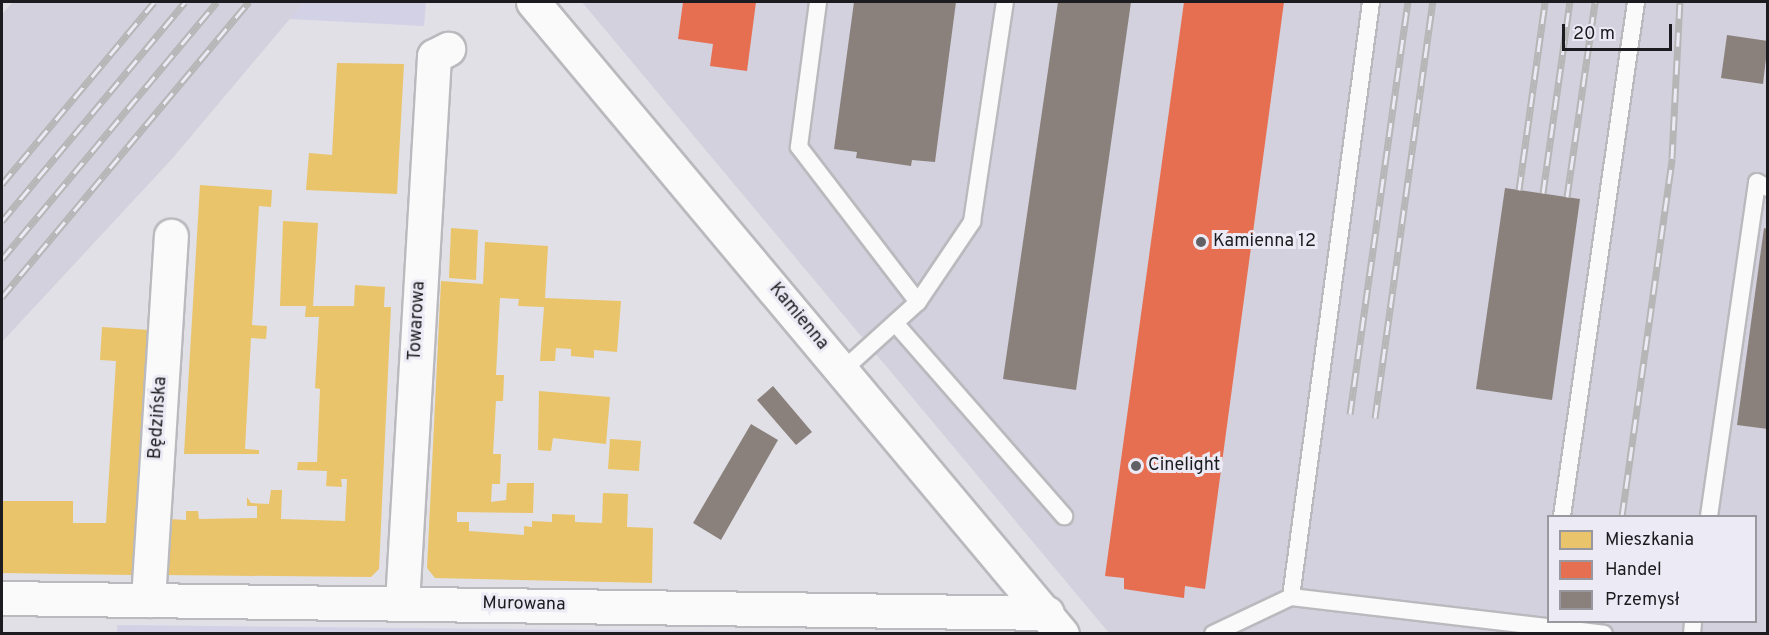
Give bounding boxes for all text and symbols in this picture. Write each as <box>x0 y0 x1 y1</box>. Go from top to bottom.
scale bar <box>1565 12 1674 50</box>
text: 20 m <box>1573 23 1615 46</box>
place label: Kamienna 12 <box>1213 231 1316 253</box>
marker: Kamienna 12 <box>1194 235 1208 249</box>
street label: Kamienna <box>764 279 832 355</box>
street label: Towarowa <box>405 281 431 361</box>
street label: Będzińska <box>145 376 173 460</box>
place label: Cinelight <box>1148 455 1220 477</box>
marker: Cinelight <box>1129 459 1143 473</box>
legend <box>1547 515 1757 623</box>
text: Mieszkania <box>1605 529 1694 552</box>
text: Handel <box>1605 559 1662 582</box>
text: Przemysł <box>1605 589 1680 612</box>
street label: Murowana <box>482 593 566 617</box>

